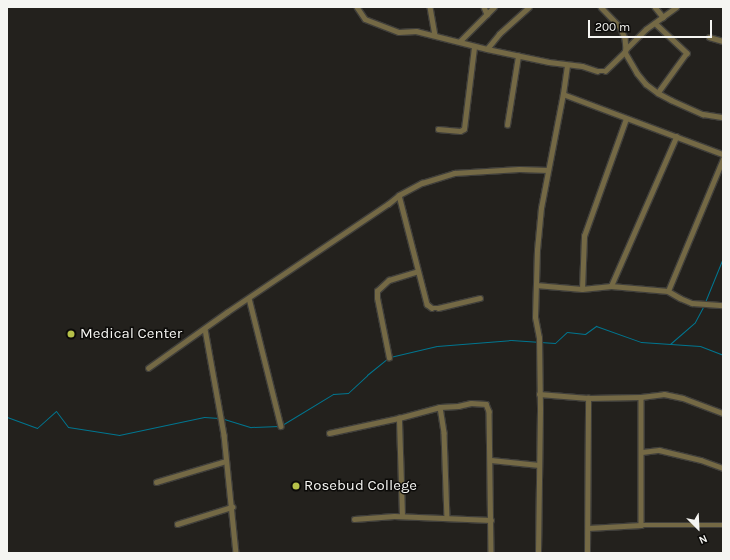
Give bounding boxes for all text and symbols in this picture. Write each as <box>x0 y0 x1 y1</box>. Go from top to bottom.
scale bar <box>590 12 714 38</box>
text: 200 m <box>595 20 630 34</box>
place label: Medical Center <box>80 325 182 343</box>
marker: Medical Center <box>65 328 77 340</box>
place label: Rosebud College <box>304 477 417 495</box>
marker: Rosebud College <box>291 481 301 491</box>
north arrow <box>678 508 718 548</box>
text: N <box>697 532 709 547</box>

